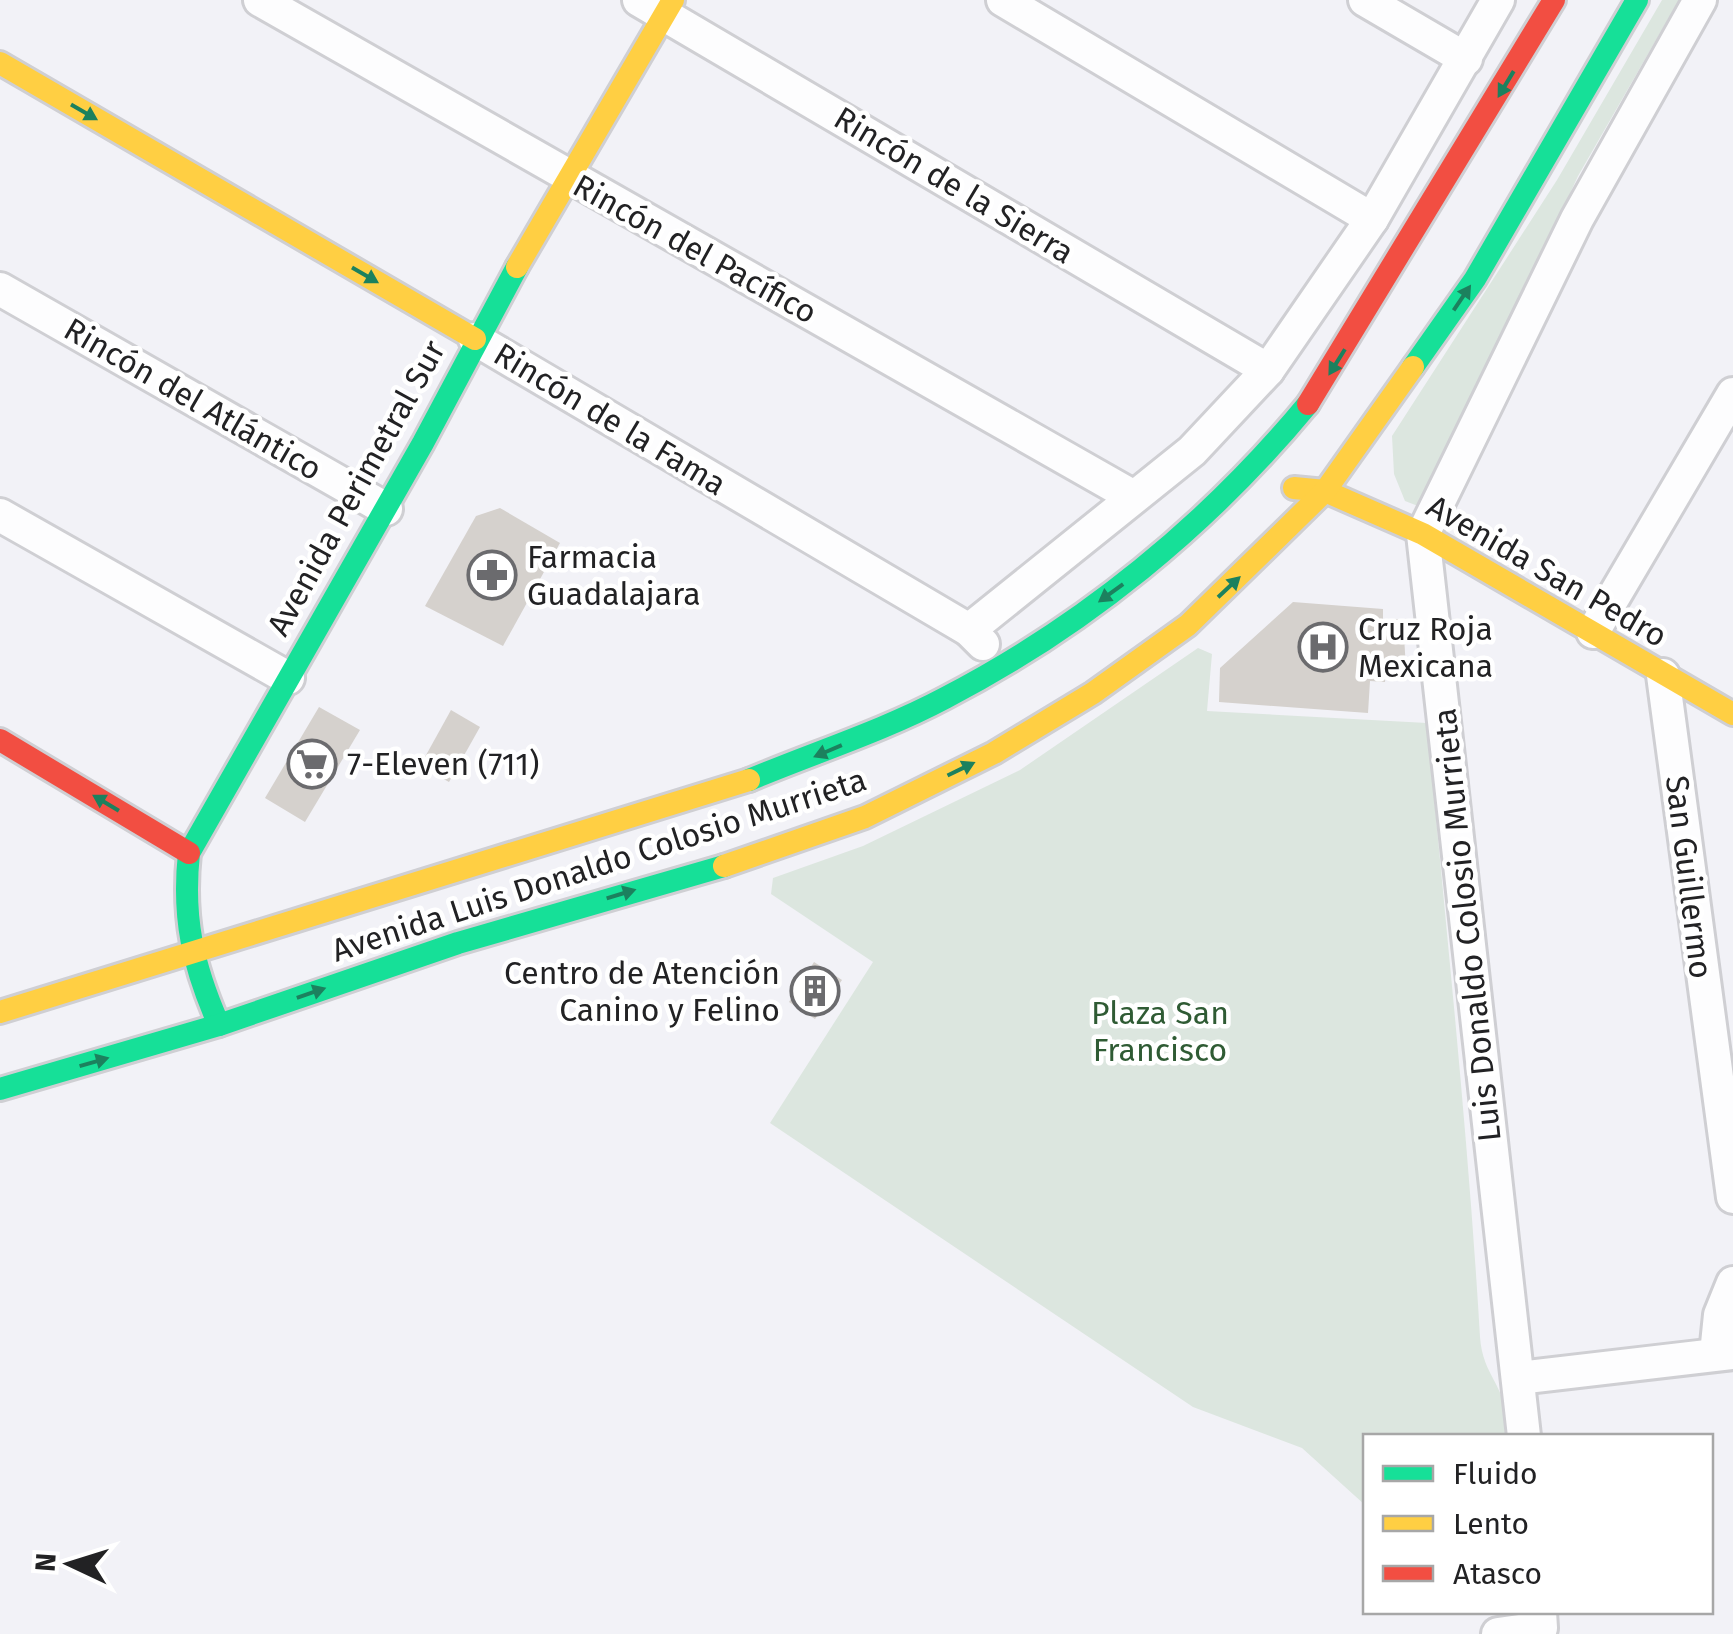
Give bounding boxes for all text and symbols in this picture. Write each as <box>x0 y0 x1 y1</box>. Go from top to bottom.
one-way arrow <box>1498 70 1515 98</box>
street label: Rincón de la Sierra <box>827 98 1081 272</box>
one-way arrow <box>70 103 98 120</box>
street label: Rincón del Pacífico <box>567 166 823 332</box>
one-way arrow <box>351 266 379 284</box>
one-way arrow <box>1452 285 1471 312</box>
street label: Rincón del Atlántico <box>57 310 329 488</box>
street label: Avenida Perimetral Sur <box>259 333 453 642</box>
street label: Rincón de la Fama <box>487 335 733 503</box>
one-way arrow <box>1328 348 1346 376</box>
street label: Avenida San Pedro <box>1420 487 1674 655</box>
place label: Farmacia Guadalajara <box>527 538 701 613</box>
pharmacy icon: Farmacia Guadalajara <box>466 549 518 601</box>
one-way arrow <box>1217 576 1241 599</box>
one-way arrow <box>1098 583 1124 603</box>
place label: Cruz Roja Mexicana <box>1358 610 1493 685</box>
hospital icon: Cruz Roja Mexicana <box>1297 621 1349 673</box>
street label: Luis Donaldo Colosio Murrieta <box>1425 706 1509 1144</box>
supermarket icon: 7-Eleven (711) <box>286 738 338 790</box>
one-way arrow <box>813 743 843 759</box>
place label: 7-Eleven (711) <box>347 745 539 783</box>
street label: Avenida Luis Donaldo Colosio Murrieta <box>327 760 871 970</box>
one-way arrow <box>947 761 976 778</box>
street label: San Guillermo <box>1658 773 1720 981</box>
one-way arrow <box>92 795 120 812</box>
one-way arrow <box>606 886 636 901</box>
place label: Centro de Atención Canino y Felino <box>504 954 780 1029</box>
building icon: Centro de Atención Canino y Felino <box>789 965 841 1017</box>
one-way arrow <box>297 985 327 1000</box>
park label: Plaza San Francisco <box>1091 994 1229 1069</box>
one-way arrow <box>79 1054 109 1069</box>
legend <box>1363 1434 1713 1614</box>
text: Fluido <box>1453 1456 1538 1492</box>
text: Lento <box>1453 1506 1529 1542</box>
north arrow <box>20 1514 120 1614</box>
text: N <box>28 1552 63 1573</box>
text: Atasco <box>1453 1556 1542 1592</box>

